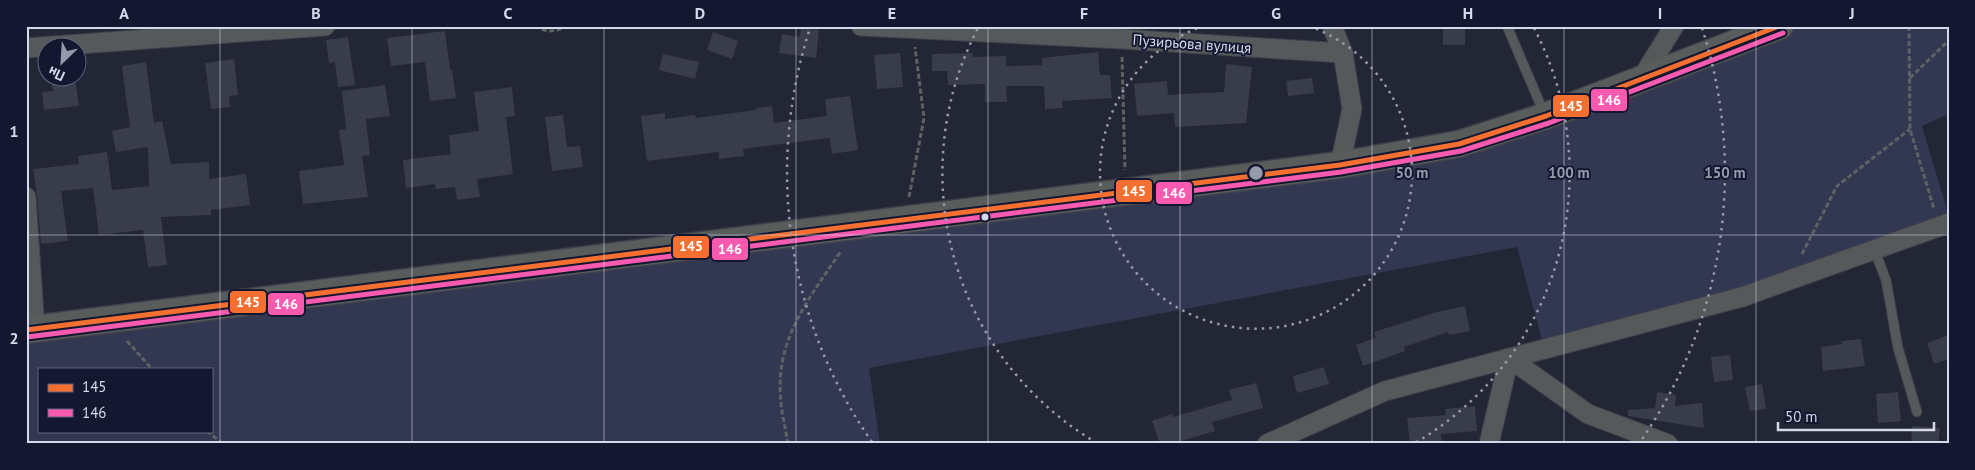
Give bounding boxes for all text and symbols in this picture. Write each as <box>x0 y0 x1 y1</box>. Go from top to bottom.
text: A <box>119 3 129 23</box>
text: B <box>311 3 321 23</box>
text: C <box>504 3 513 23</box>
text: D <box>695 3 705 23</box>
text: E <box>888 3 896 23</box>
text: F <box>1080 3 1088 23</box>
text: G <box>1271 3 1281 23</box>
text: H <box>1463 3 1473 23</box>
text: I <box>1658 3 1662 23</box>
text: J <box>1848 3 1855 23</box>
street label: Пузирьова вулиця <box>1132 30 1252 57</box>
north arrow <box>38 38 88 88</box>
text: Пн <box>45 62 68 85</box>
line badge: 146 <box>1590 88 1628 112</box>
text: 146 <box>1597 91 1621 109</box>
line badge: 145 <box>1552 94 1590 118</box>
text: 145 <box>1559 97 1583 115</box>
text: 1 <box>9 121 19 141</box>
text: 50 m <box>1396 163 1428 182</box>
text: 100 m <box>1548 163 1590 182</box>
text: 150 m <box>1704 163 1746 182</box>
centre of rings <box>1247 164 1265 182</box>
line badge: 145 <box>1115 179 1153 203</box>
line badge: 146 <box>1155 181 1193 205</box>
text: 145 <box>1122 182 1146 200</box>
text: 146 <box>1162 184 1186 202</box>
unlabelled marker <box>980 212 990 222</box>
line badge: 145 <box>672 235 710 259</box>
text: 145 <box>679 237 703 255</box>
line badge: 146 <box>711 237 749 261</box>
text: 146 <box>718 240 742 258</box>
line badge: 145 <box>229 290 267 314</box>
line badge: 146 <box>267 292 305 316</box>
text: 145 <box>236 293 260 311</box>
text: 146 <box>274 295 298 313</box>
text: 2 <box>9 328 19 348</box>
legend <box>38 368 212 432</box>
text: 145 <box>82 377 107 396</box>
scale bar <box>1778 400 1934 432</box>
text: 146 <box>82 403 107 422</box>
text: 50 m <box>1785 407 1818 426</box>

